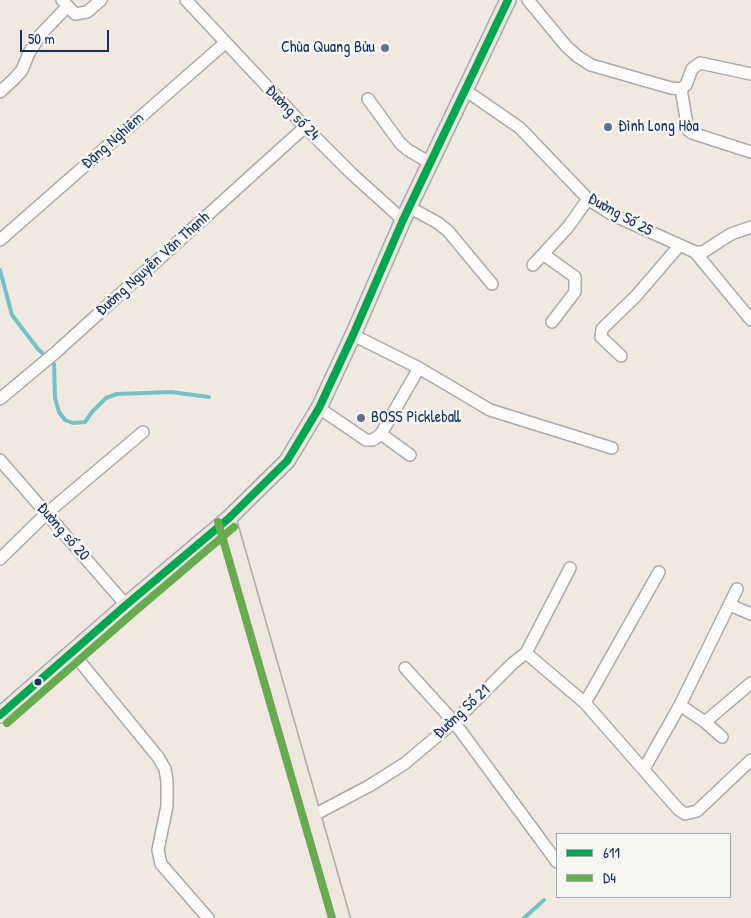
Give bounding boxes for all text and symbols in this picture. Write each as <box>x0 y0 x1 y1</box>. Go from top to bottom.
scale bar <box>22 20 111 52</box>
text: 50 m <box>28 28 55 49</box>
place label: Chùa Quang Bửu <box>281 38 375 58</box>
marker: Chùa Quang Bửu <box>379 42 391 54</box>
street label: Đường số 24 <box>261 81 323 145</box>
street label: Đặng Nghiêm <box>78 109 148 173</box>
place label: Đình Long Hòa <box>618 117 699 137</box>
marker: Đình Long Hòa <box>602 121 614 133</box>
street label: Đường Số 25 <box>584 189 656 241</box>
street label: Đường Nguyễn Văn Thạnh <box>92 208 214 320</box>
place label: BOSS Pickleball <box>371 408 461 428</box>
marker: BOSS Pickleball <box>355 412 367 424</box>
street label: Đường số 20 <box>33 499 93 565</box>
unlabelled marker <box>33 677 43 687</box>
street label: Đường Số 21 <box>430 681 494 743</box>
legend <box>556 833 731 898</box>
text: 611 <box>603 842 620 863</box>
text: D4 <box>603 867 616 888</box>

